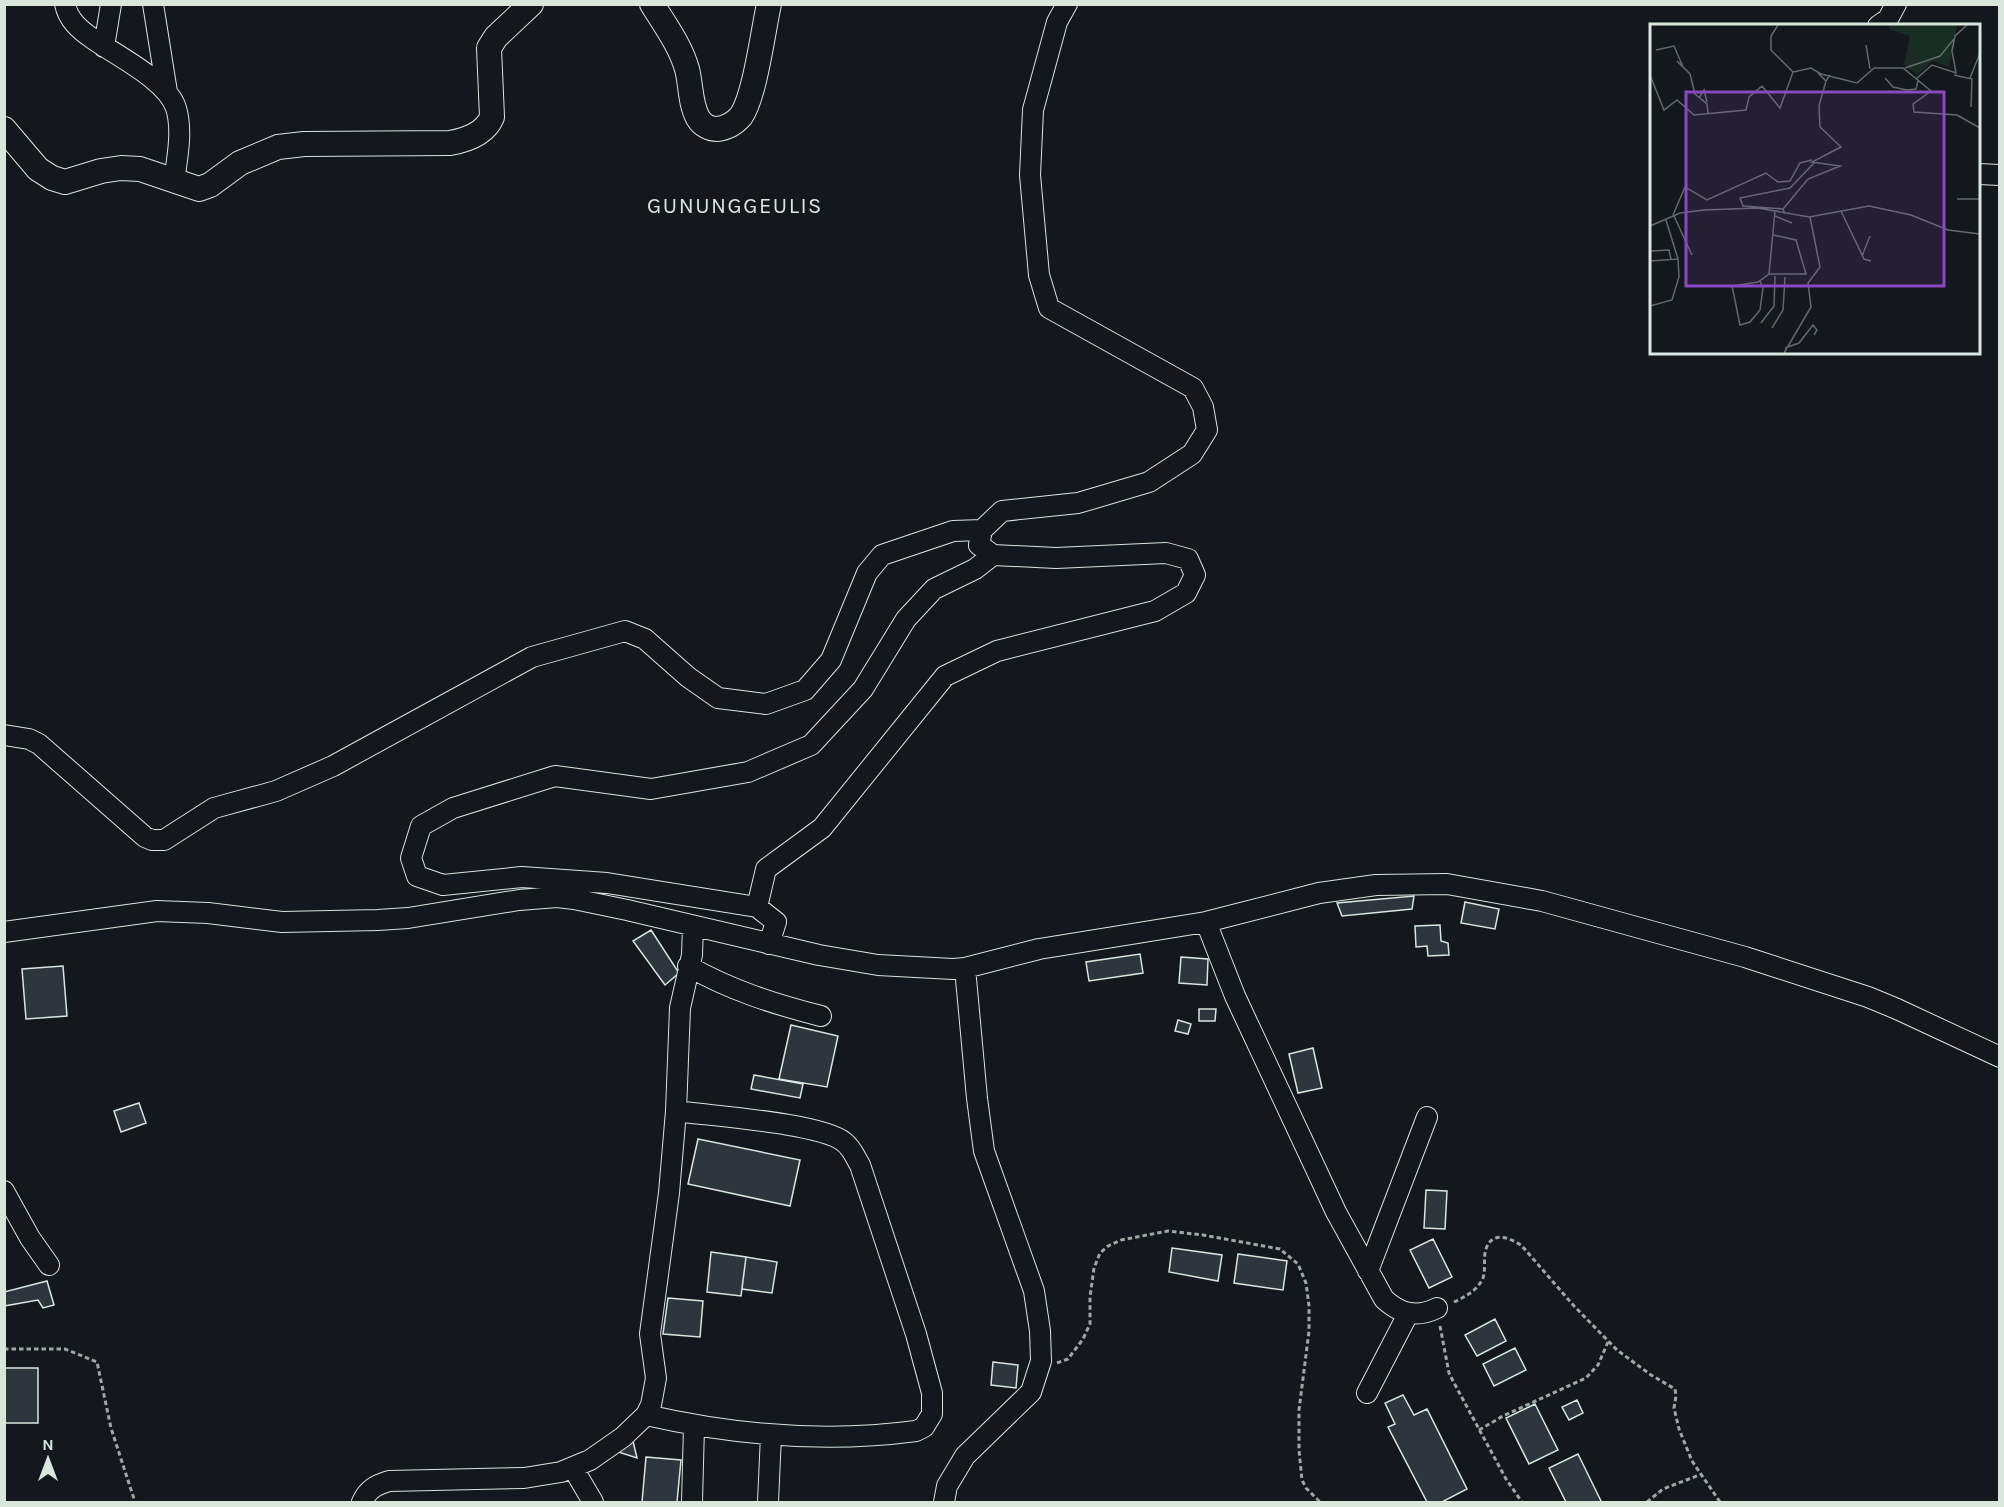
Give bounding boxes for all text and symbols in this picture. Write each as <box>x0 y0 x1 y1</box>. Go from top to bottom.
inset map <box>1650 24 1980 354</box>
district label: GUNUNGGEULIS <box>647 193 823 219</box>
north arrow <box>18 1429 78 1489</box>
text: N <box>42 1435 54 1454</box>

